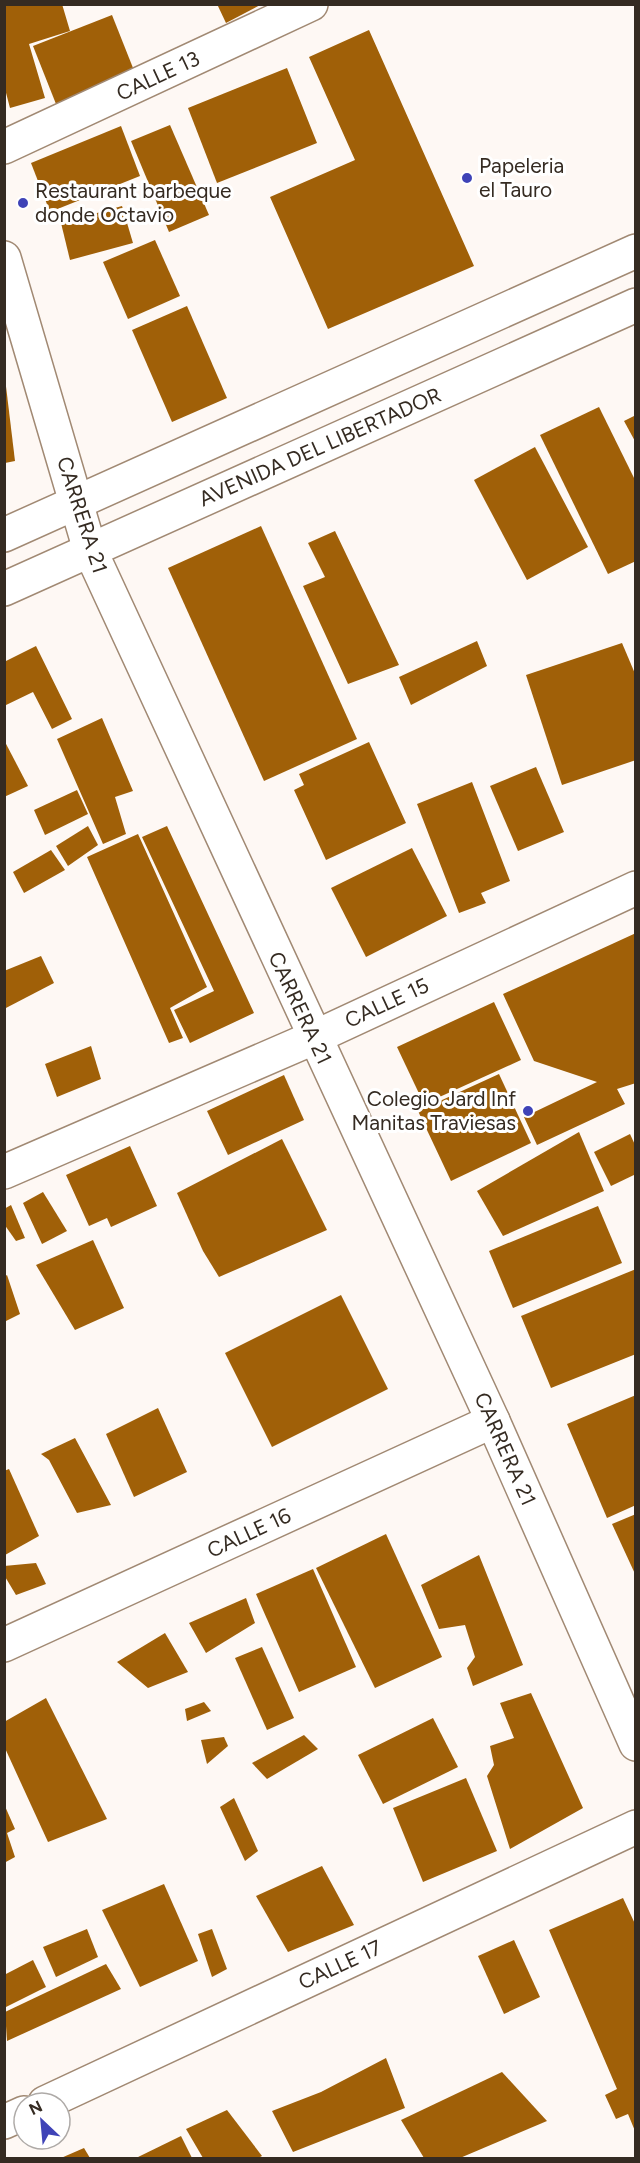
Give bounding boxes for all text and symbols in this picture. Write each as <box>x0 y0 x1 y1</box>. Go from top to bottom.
street label: CALLE 13 <box>112 45 203 106</box>
place label: Papeleria el Tauro <box>479 153 564 202</box>
marker: Papeleria el Tauro <box>460 171 474 185</box>
place label: Restaurant barbeque donde Octavio <box>35 178 232 227</box>
marker: Restaurant barbeque donde Octavio <box>16 196 30 210</box>
street label: AVENIDA DEL LIBERTADOR <box>195 382 445 511</box>
street label: CARRERA 21 <box>52 453 113 576</box>
street label: CARRERA 21 <box>264 948 337 1068</box>
street label: CALLE 15 <box>341 972 433 1033</box>
place label: Colegio Jard Inf Manitas Traviesas <box>352 1086 516 1135</box>
marker: Colegio Jard Inf Manitas Traviesas <box>521 1104 535 1118</box>
street label: CARRERA 21 <box>469 1388 542 1509</box>
street label: CALLE 16 <box>203 1502 295 1563</box>
street label: CALLE 17 <box>294 1934 385 1995</box>
north arrow <box>12 2091 72 2151</box>
text: N <box>26 2097 45 2119</box>

